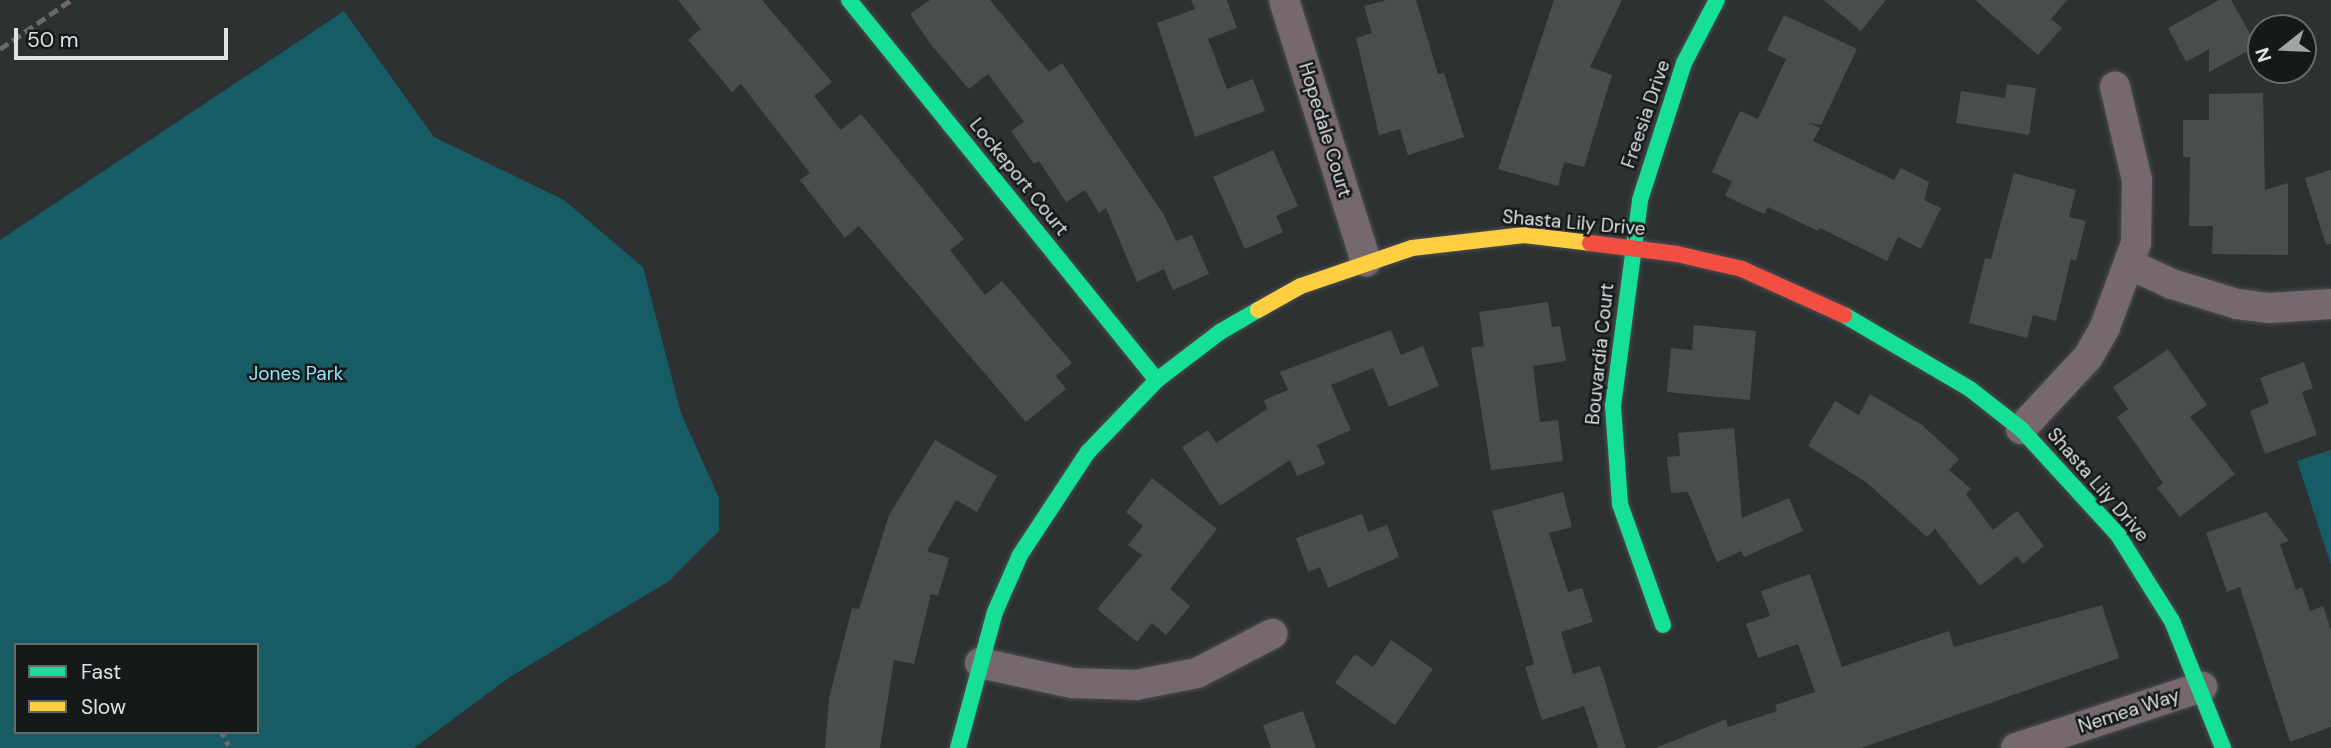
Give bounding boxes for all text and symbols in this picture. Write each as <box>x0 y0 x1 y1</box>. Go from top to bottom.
scale bar <box>18 14 231 58</box>
north arrow <box>2247 14 2317 84</box>
text: 50 m <box>27 26 78 54</box>
text: N <box>2249 45 2277 65</box>
street label: Freesia Drive <box>1617 57 1675 171</box>
street label: Hopedale Court <box>1294 60 1356 200</box>
street label: Lockeport Court <box>965 114 1073 240</box>
street label: Shasta Lily Drive <box>1501 205 1647 241</box>
street label: Bouvardia Court <box>1581 282 1619 426</box>
park label: Jones Park <box>249 363 343 385</box>
street label: Shasta Lily Drive <box>2042 423 2154 547</box>
legend <box>14 643 259 734</box>
text: Fast <box>81 658 121 686</box>
street label: Nemea Way <box>2075 684 2183 738</box>
text: Slow <box>81 693 126 721</box>

